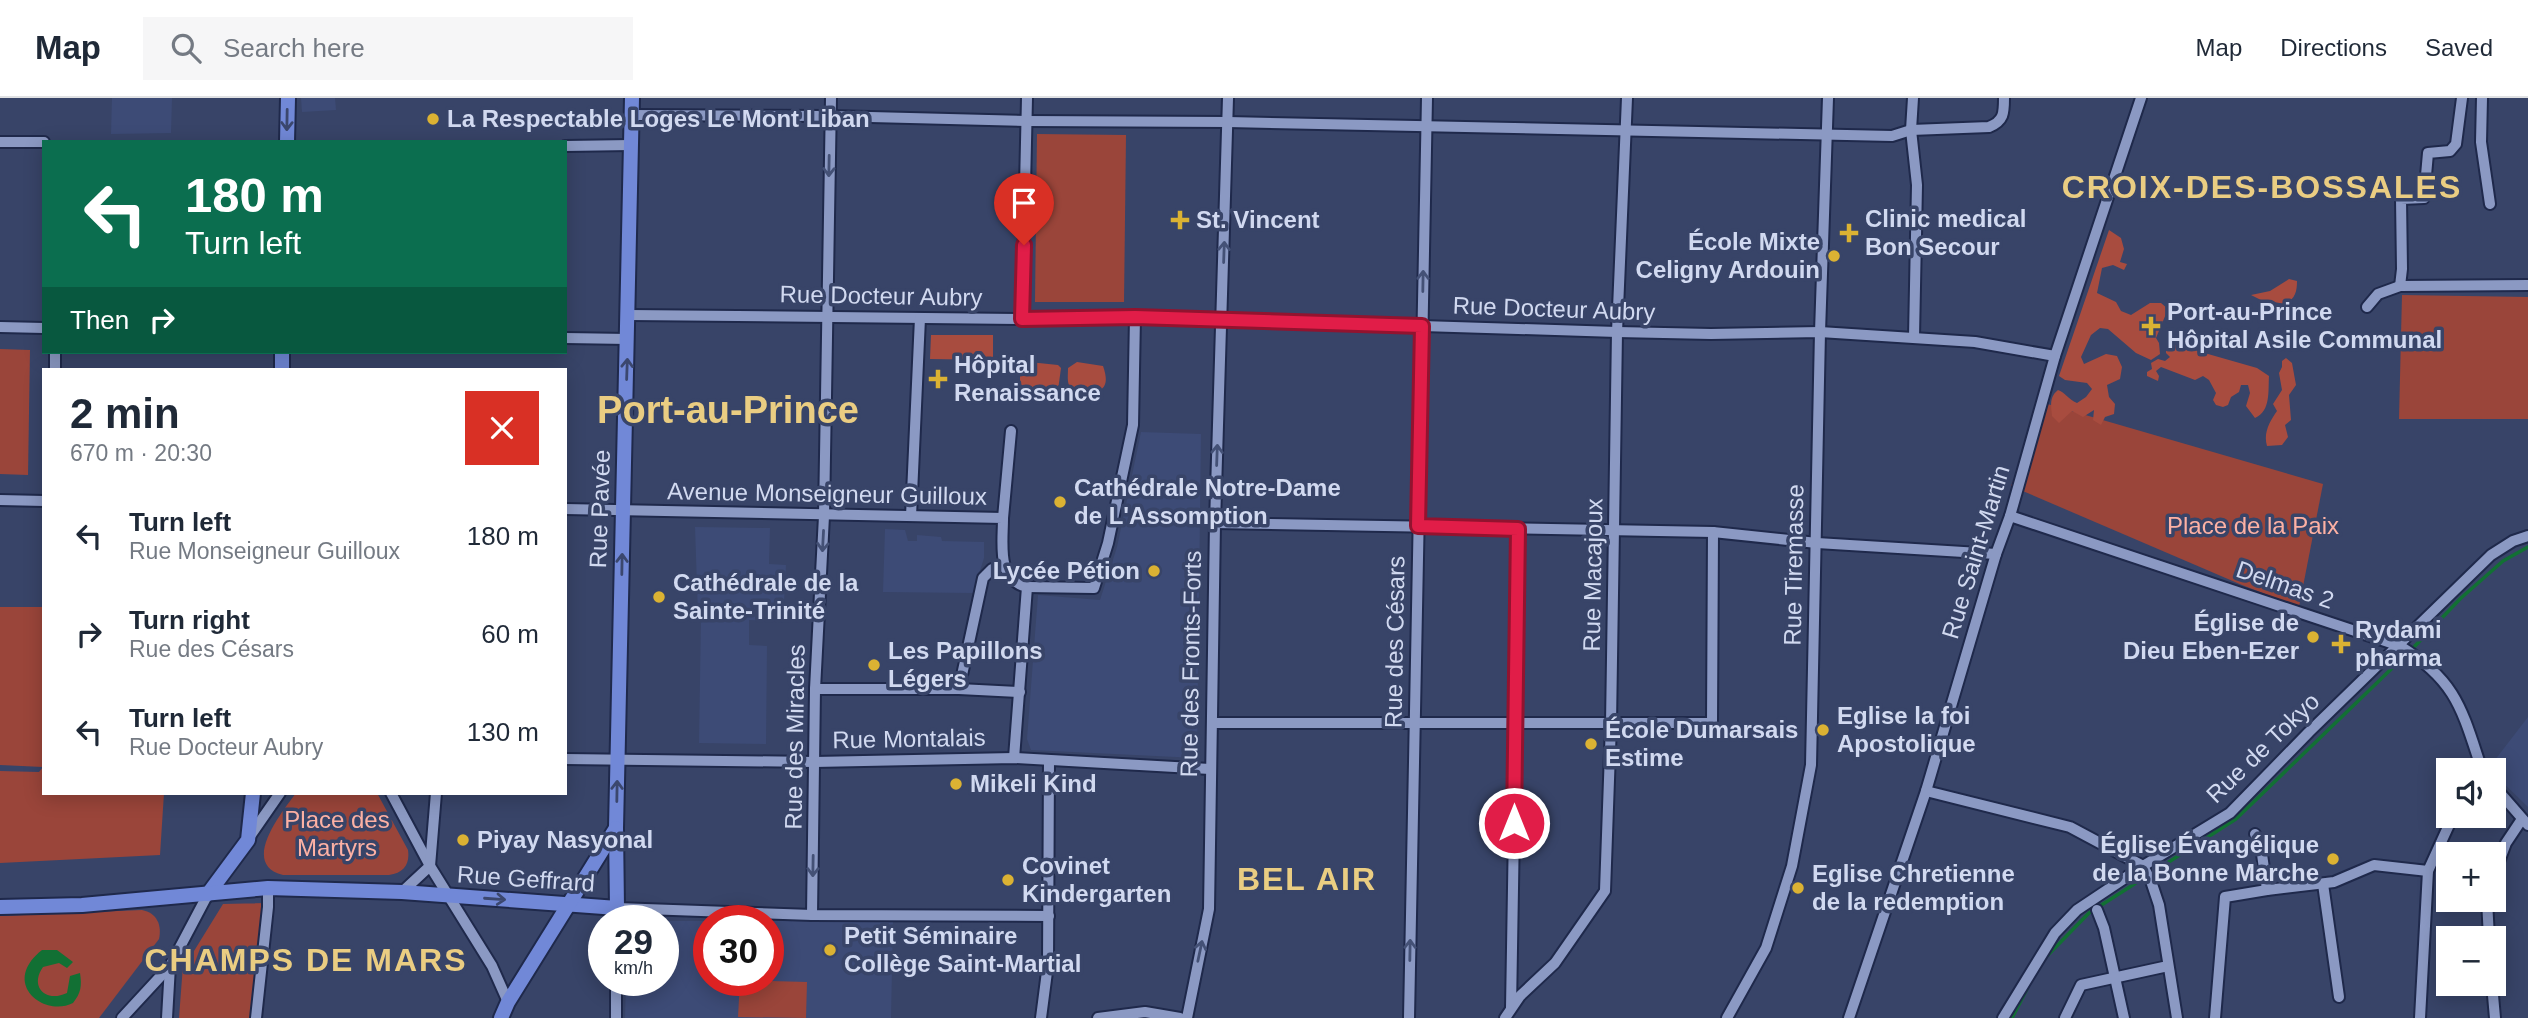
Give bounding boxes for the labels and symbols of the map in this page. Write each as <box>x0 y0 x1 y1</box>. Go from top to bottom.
place label: La Respectable Loges Le Mont Liban <box>447 105 870 132</box>
one-way arrow <box>281 108 294 131</box>
marker: La Respectable Loges Le Mont Liban <box>425 111 441 127</box>
one-way arrow <box>823 154 836 177</box>
district label: CROIX-DES-BOSSALES <box>2062 169 2462 205</box>
pin <box>994 173 1054 245</box>
place label: Clinic medical Bon Secour <box>1865 205 2026 260</box>
place label: St. Vincent <box>1196 206 1320 233</box>
marker: St. Vincent <box>1170 210 1190 230</box>
marker: Clinic medical Bon Secour <box>1839 223 1859 243</box>
place label: École Mixte Celigny Ardouin <box>1636 228 1820 283</box>
one-way arrow <box>1217 241 1230 264</box>
marker: École Mixte Celigny Ardouin <box>1826 248 1842 264</box>
one-way arrow <box>1416 270 1429 293</box>
street label: Rue Docteur Aubry <box>779 280 983 311</box>
street label: Rue Docteur Aubry <box>1452 291 1656 326</box>
place label: Port-au-Prince Hôpital Asile Communal <box>2167 298 2442 353</box>
marker: Port-au-Prince Hôpital Asile Communal <box>2141 316 2161 336</box>
place label: Hôpital Renaissance <box>954 351 1101 406</box>
one-way arrow <box>621 358 634 381</box>
marker: Hôpital Renaissance <box>928 369 948 389</box>
district label: Port-au-Prince <box>597 389 859 431</box>
one-way arrow <box>1210 444 1224 467</box>
street label: Rue Pavée <box>584 449 615 569</box>
street label: Rue Saint-Martin <box>1936 462 2015 642</box>
place label: Cathédrale Notre-Dame de L'Assomption <box>1074 474 1341 529</box>
street label: Avenue Monseigneur Guilloux <box>667 477 987 510</box>
street label: Rue Tiremasse <box>1779 484 1808 646</box>
marker: Cathédrale Notre-Dame de L'Assomption <box>1052 494 1068 510</box>
street label: Rue Macajoux <box>1578 498 1607 652</box>
park label: Place de la Paix <box>2167 512 2339 539</box>
one-way arrow <box>816 529 829 551</box>
street label: Rue des Fronts-Forts <box>1175 550 1206 778</box>
one-way arrow <box>615 552 628 575</box>
street label: Delmas 2 <box>2233 555 2337 614</box>
street label: Rue des Césars <box>1380 556 1409 728</box>
place label: Lycée Pétion <box>993 557 1140 584</box>
marker: Lycée Pétion <box>1146 563 1162 579</box>
place label: Cathédrale de la Sainte-Trinité <box>673 569 859 624</box>
marker: Cathédrale de la Sainte-Trinité <box>651 589 667 605</box>
place label: Église de Dieu Eben-Ezer <box>2123 609 2299 664</box>
place label: Rydami pharma <box>2355 616 2442 671</box>
marker: Église de Dieu Eben-Ezer <box>2305 629 2321 645</box>
marker: Rydami pharma <box>2333 636 2349 652</box>
place label: Les Papillons Légers <box>888 637 1043 692</box>
street label: Rue des Miracles <box>779 644 810 830</box>
marker: Les Papillons Légers <box>866 657 882 673</box>
street label: Rue de Tokyo <box>2201 687 2325 808</box>
place label: Eglise la foi Apostolique <box>1837 702 1976 757</box>
place label: École Dumarsais Estime <box>1605 716 1798 771</box>
marker: Eglise la foi Apostolique <box>1815 722 1831 738</box>
street label: Rue Montalais <box>832 724 986 753</box>
marker: École Dumarsais Estime <box>1583 736 1599 752</box>
place label: Mikeli Kind <box>970 770 1097 797</box>
marker: Mikeli Kind <box>948 776 964 792</box>
one-way arrow <box>610 780 624 803</box>
position arrow <box>1477 786 1551 860</box>
park label: Place des Martyrs <box>284 806 390 861</box>
place label: Piyay Nasyonal <box>477 826 653 853</box>
place label: Église Évangélique de la Bonne Marche <box>2092 831 2319 886</box>
marker: Piyay Nasyonal <box>455 832 471 848</box>
marker: Église Évangélique de la Bonne Marche <box>2325 851 2341 867</box>
place label: Covinet Kindergarten <box>1022 852 1171 907</box>
one-way arrow <box>806 854 820 877</box>
street label: Rue Geffrard <box>456 860 596 897</box>
place label: Eglise Chretienne de la redemption <box>1812 860 2015 915</box>
district label: BEL AIR <box>1237 861 1377 897</box>
marker: Covinet Kindergarten <box>1000 872 1016 888</box>
marker: Eglise Chretienne de la redemption <box>1790 880 1806 896</box>
one-way arrow <box>483 893 506 906</box>
speed limit sign: 30 <box>693 905 784 996</box>
place label: Petit Séminaire Collège Saint-Martial <box>844 922 1081 977</box>
one-way arrow <box>1404 939 1417 962</box>
one-way arrow <box>1194 940 1208 963</box>
district label: CHAMPS DE MARS <box>144 942 468 978</box>
marker: Petit Séminaire Collège Saint-Martial <box>822 942 838 958</box>

